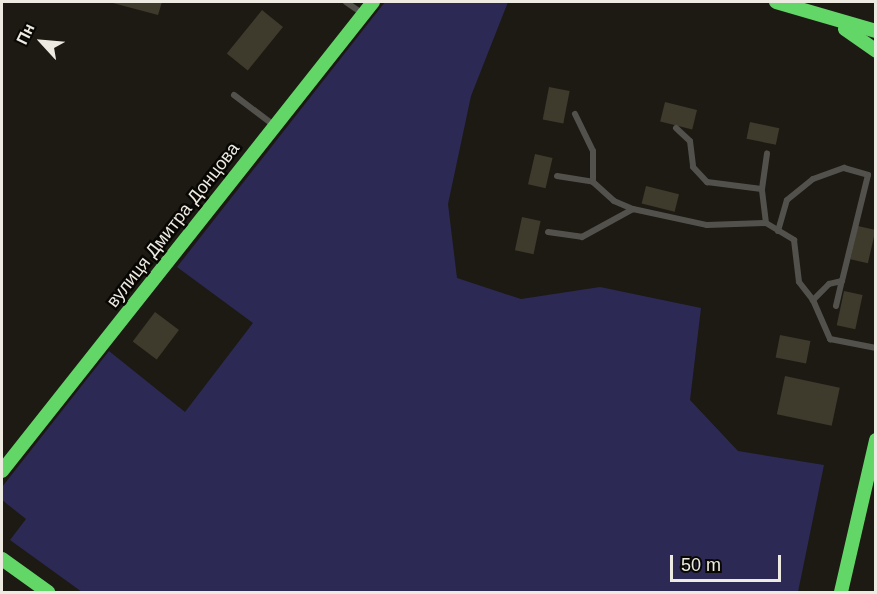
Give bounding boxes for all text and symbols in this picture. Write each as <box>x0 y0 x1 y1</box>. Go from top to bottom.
north arrow <box>12 12 72 72</box>
text: Пн <box>13 21 38 47</box>
street label: вулиця Дмитра Донцова <box>102 138 244 312</box>
scale bar <box>673 543 784 581</box>
text: 50 m <box>681 555 721 575</box>

